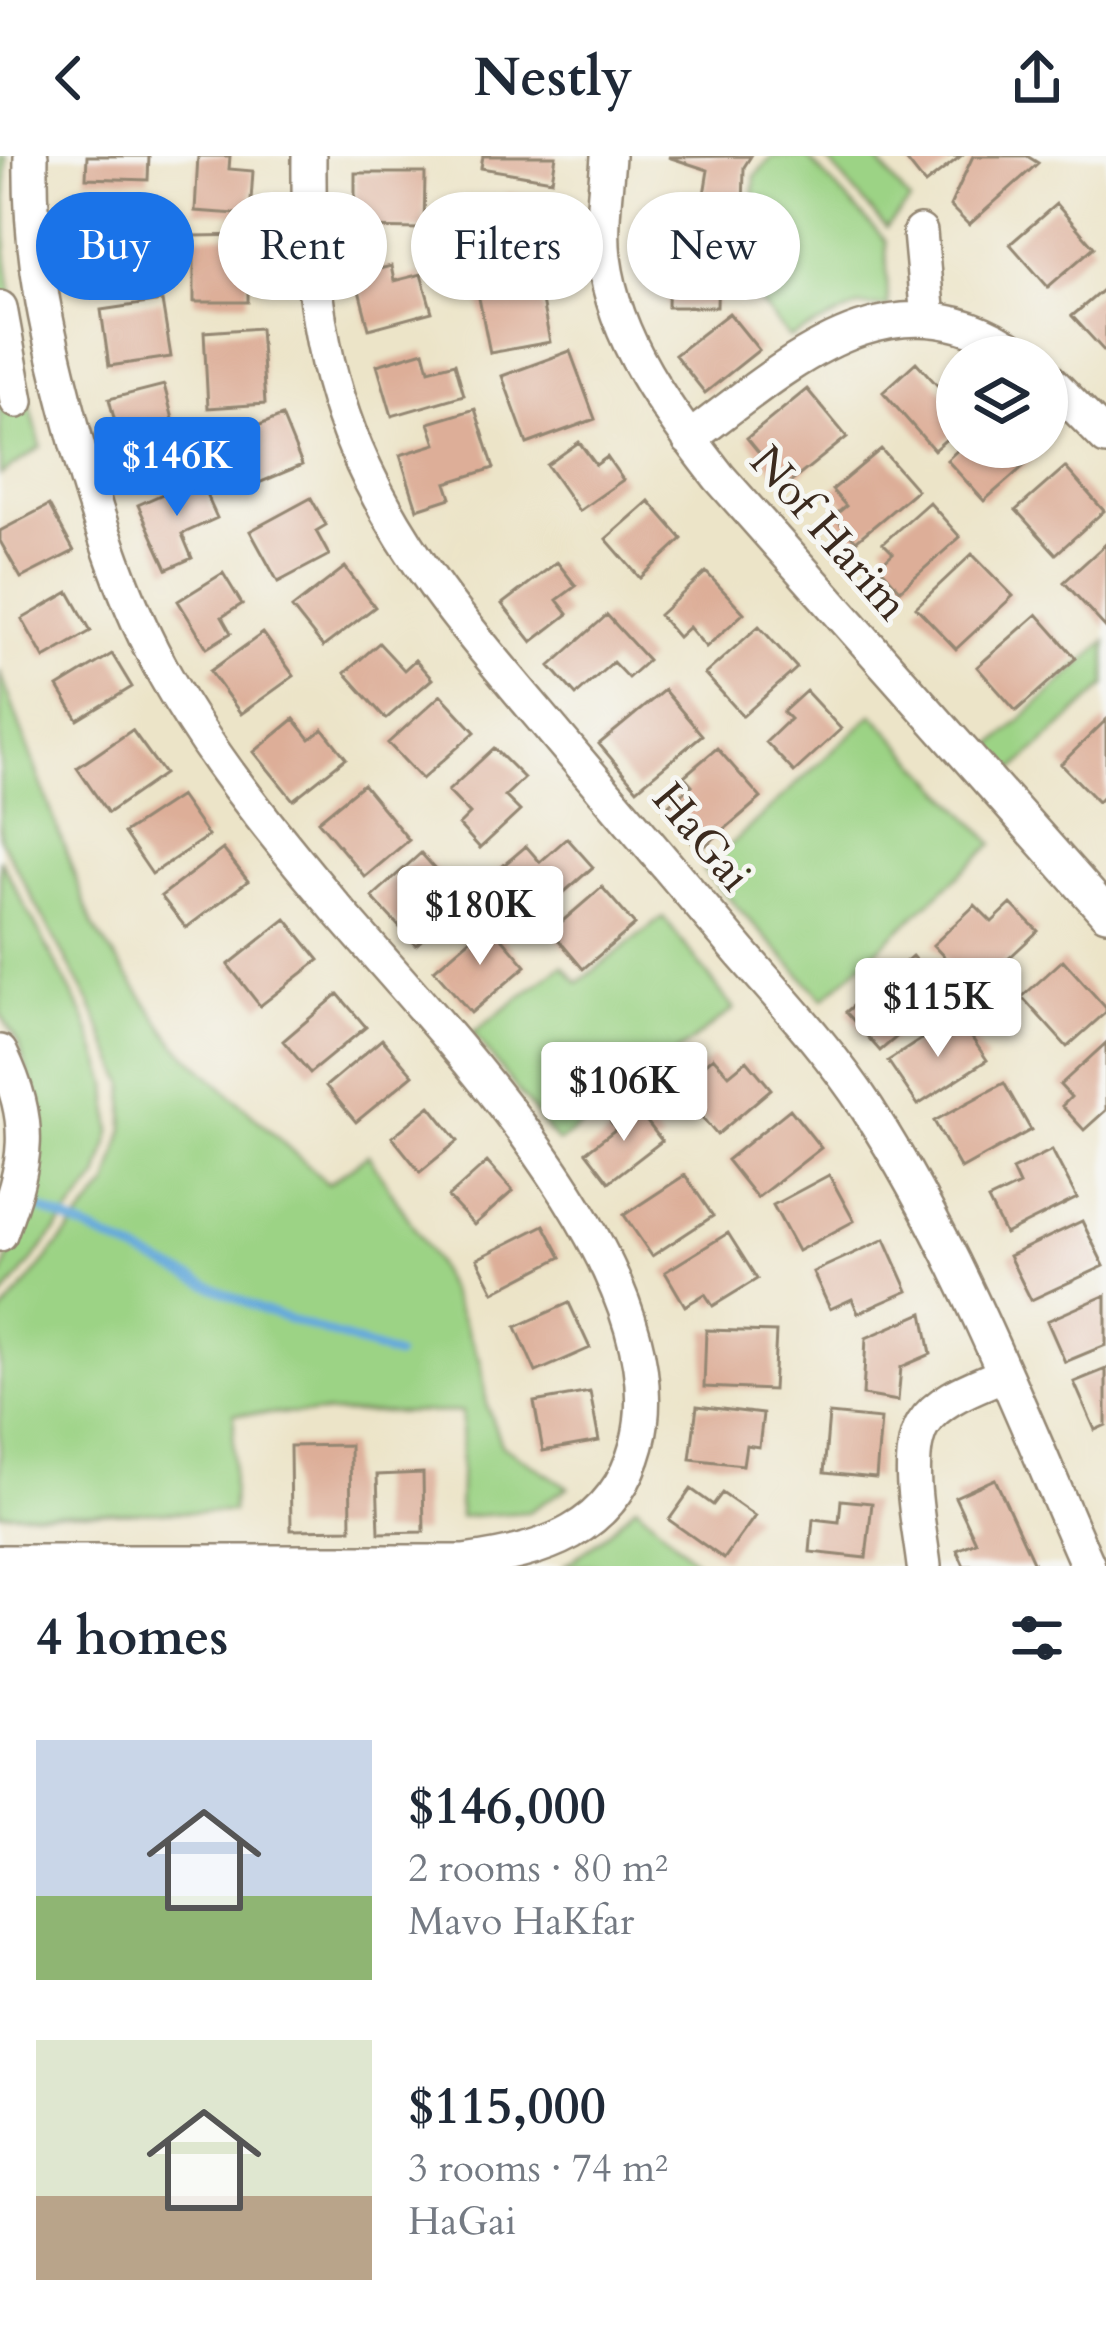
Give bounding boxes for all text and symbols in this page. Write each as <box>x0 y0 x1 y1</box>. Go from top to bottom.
text: Nestly <box>473 42 633 115</box>
icon: back <box>36 45 102 111</box>
icon: share <box>1004 45 1070 111</box>
chip: Buy <box>36 192 194 300</box>
chip: Rent <box>218 192 387 300</box>
chip: Filters <box>411 192 603 300</box>
chip: New <box>627 192 800 300</box>
map controls <box>936 336 1068 468</box>
button: layers <box>936 336 1068 468</box>
pin: $146K <box>93 417 261 519</box>
text: $146K <box>121 429 233 482</box>
street label: Nof Harim <box>736 433 922 633</box>
street label: HaGai <box>639 770 765 904</box>
pin: $180K <box>396 866 564 968</box>
text: $180K <box>424 878 536 931</box>
pin: $115K <box>854 958 1022 1060</box>
text: $115K <box>882 970 994 1023</box>
pin: $106K <box>540 1042 708 1144</box>
text: $106K <box>568 1054 680 1107</box>
text: 4 homes <box>36 1603 228 1673</box>
icon: filters <box>1004 1605 1070 1671</box>
text: $146,000 <box>408 1772 606 1842</box>
icon: home <box>132 1788 276 1932</box>
text: 2 rooms · 80 m² <box>408 1842 668 1895</box>
text: Mavo HaKfar <box>408 1895 634 1948</box>
text: $115,000 <box>408 2072 606 2142</box>
icon: home <box>132 2088 276 2232</box>
text: 3 rooms · 74 m² <box>408 2142 668 2195</box>
text: HaGai <box>408 2195 516 2248</box>

